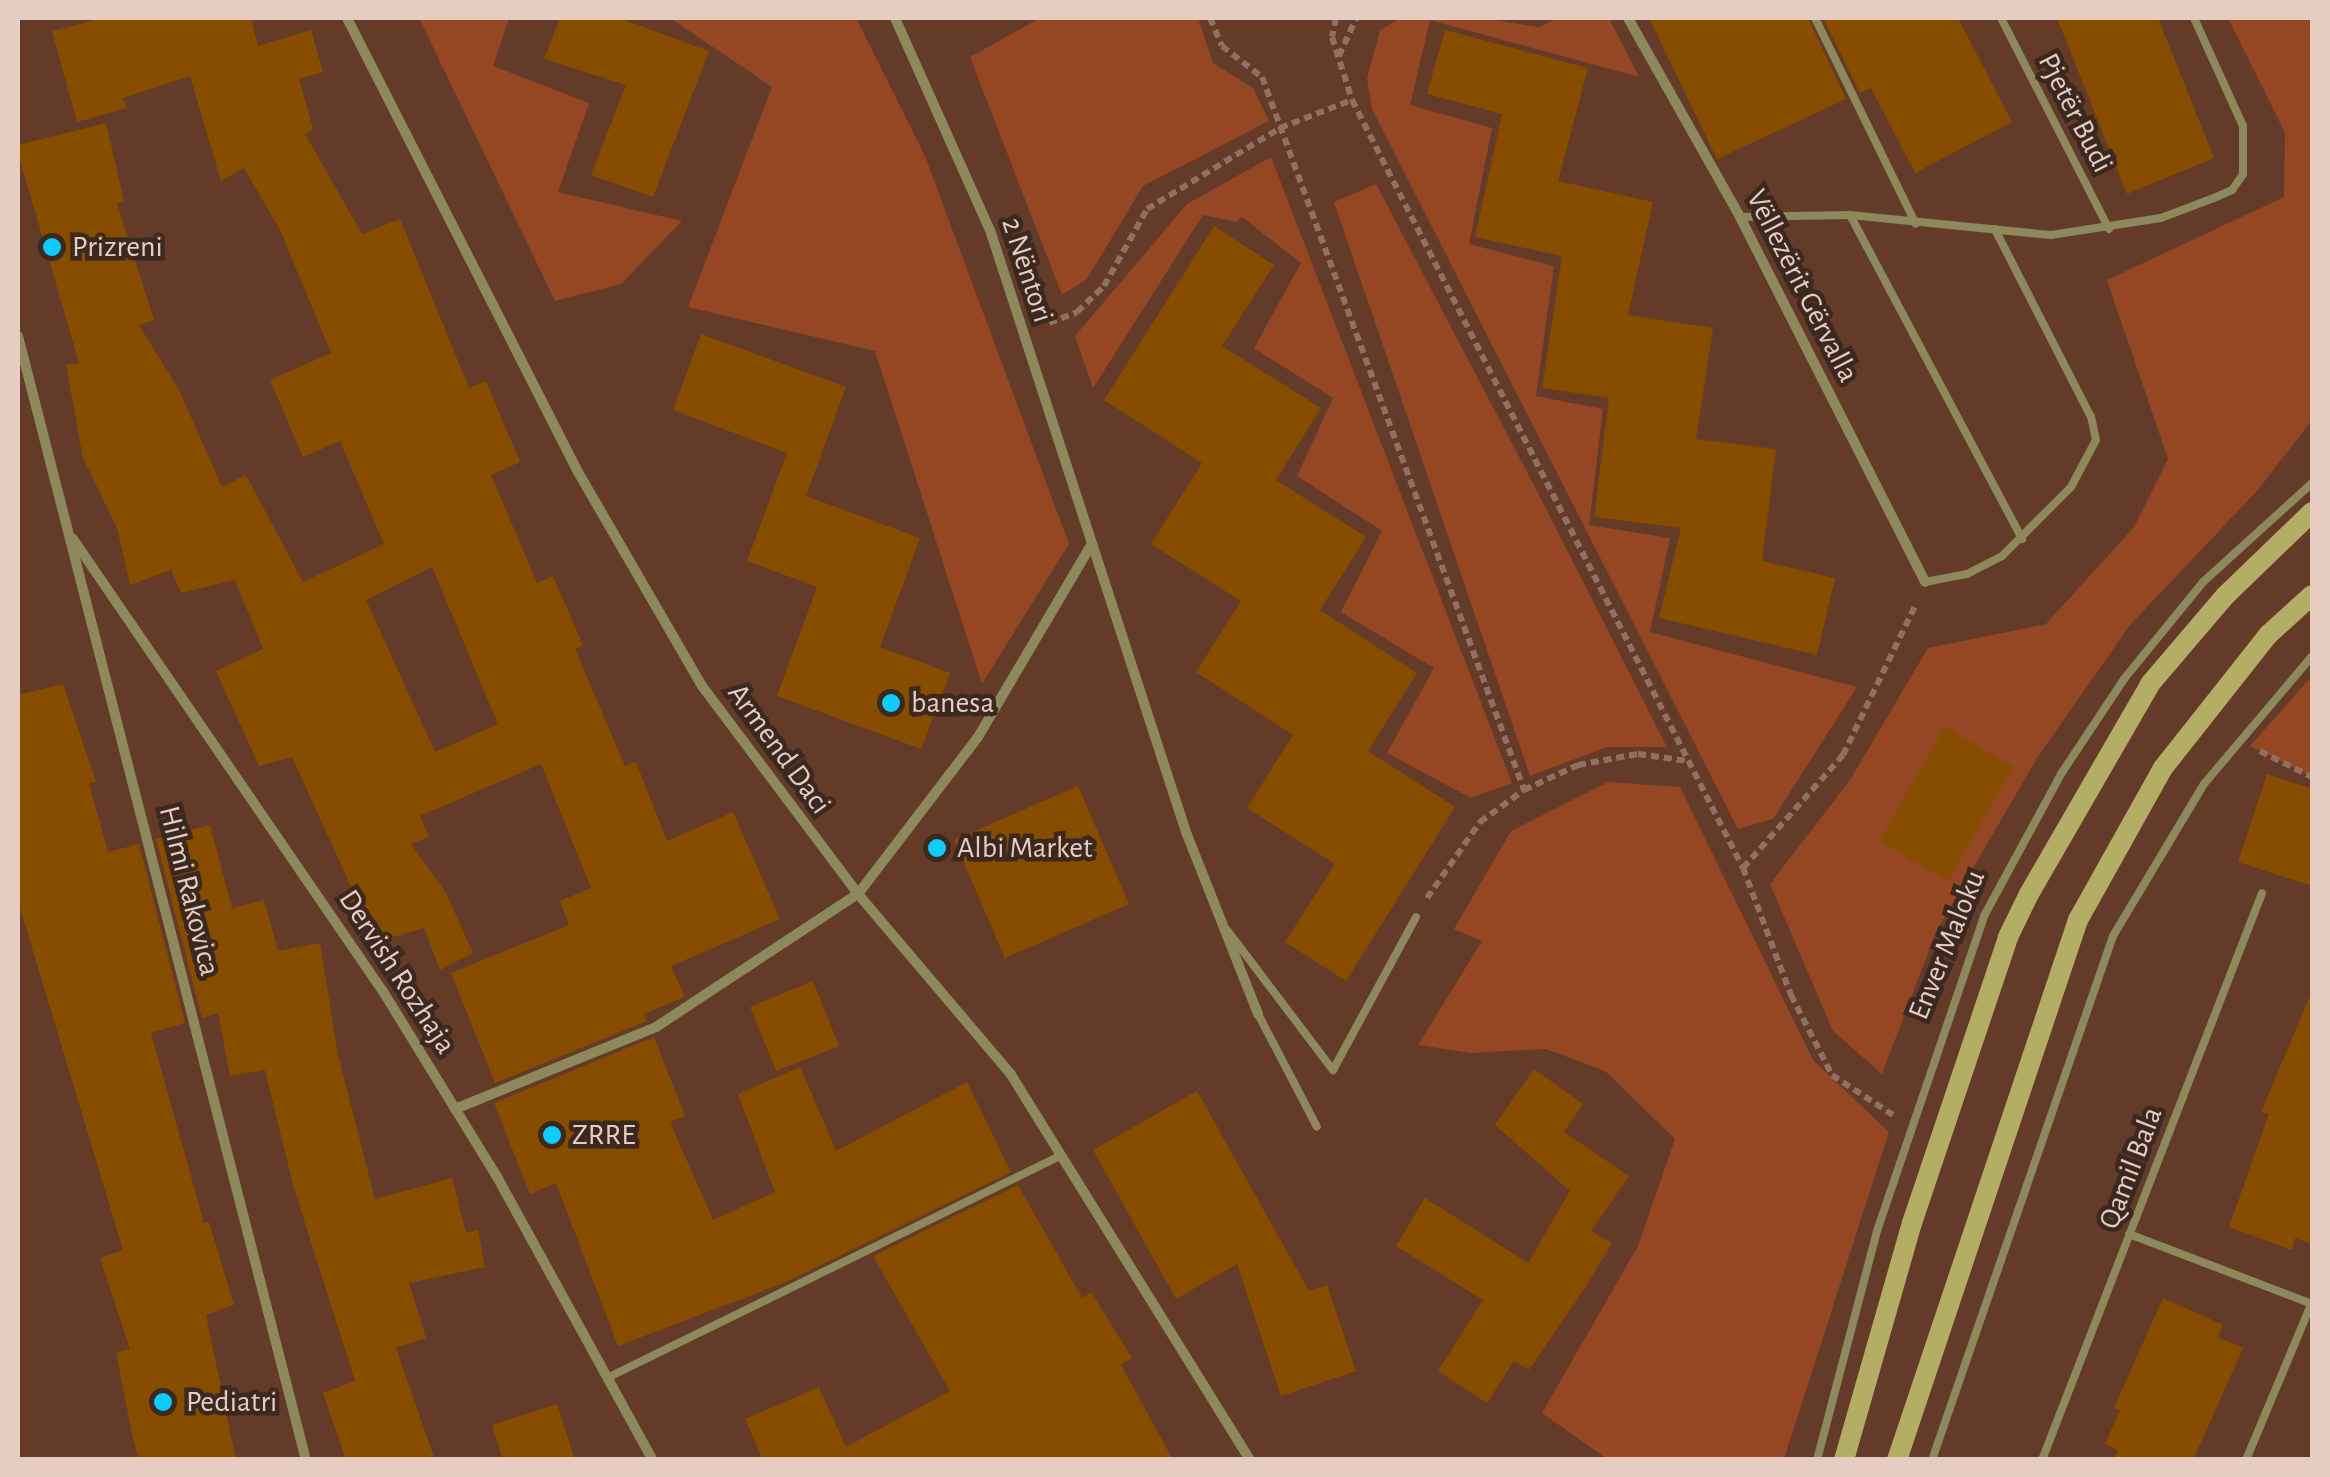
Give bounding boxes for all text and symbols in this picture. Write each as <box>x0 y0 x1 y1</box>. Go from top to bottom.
street label: Pjetër Budi <box>2030 47 2120 179</box>
street label: Vëllezërit Gërvalla <box>1738 184 1866 388</box>
street label: 2 Nëntori <box>993 213 1061 327</box>
place label: Prizreni <box>72 229 163 265</box>
marker: Prizreni <box>41 236 63 258</box>
street label: Armend Daci <box>720 677 838 821</box>
place label: banesa <box>911 685 994 721</box>
marker: banesa <box>880 692 902 714</box>
street label: Hilmi Rakovica <box>151 802 227 980</box>
place label: Albi Market <box>957 830 1093 866</box>
marker: Albi Market <box>926 837 948 859</box>
street label: Enver Maloku <box>1901 865 1993 1025</box>
street label: Dervish Rozhaja <box>331 883 463 1061</box>
street label: Qamil Bala <box>2091 1102 2171 1234</box>
place label: ZRRE <box>572 1117 636 1153</box>
marker: ZRRE <box>541 1124 563 1146</box>
place label: Pediatri <box>186 1384 277 1420</box>
marker: Pediatri <box>150 1389 176 1415</box>

